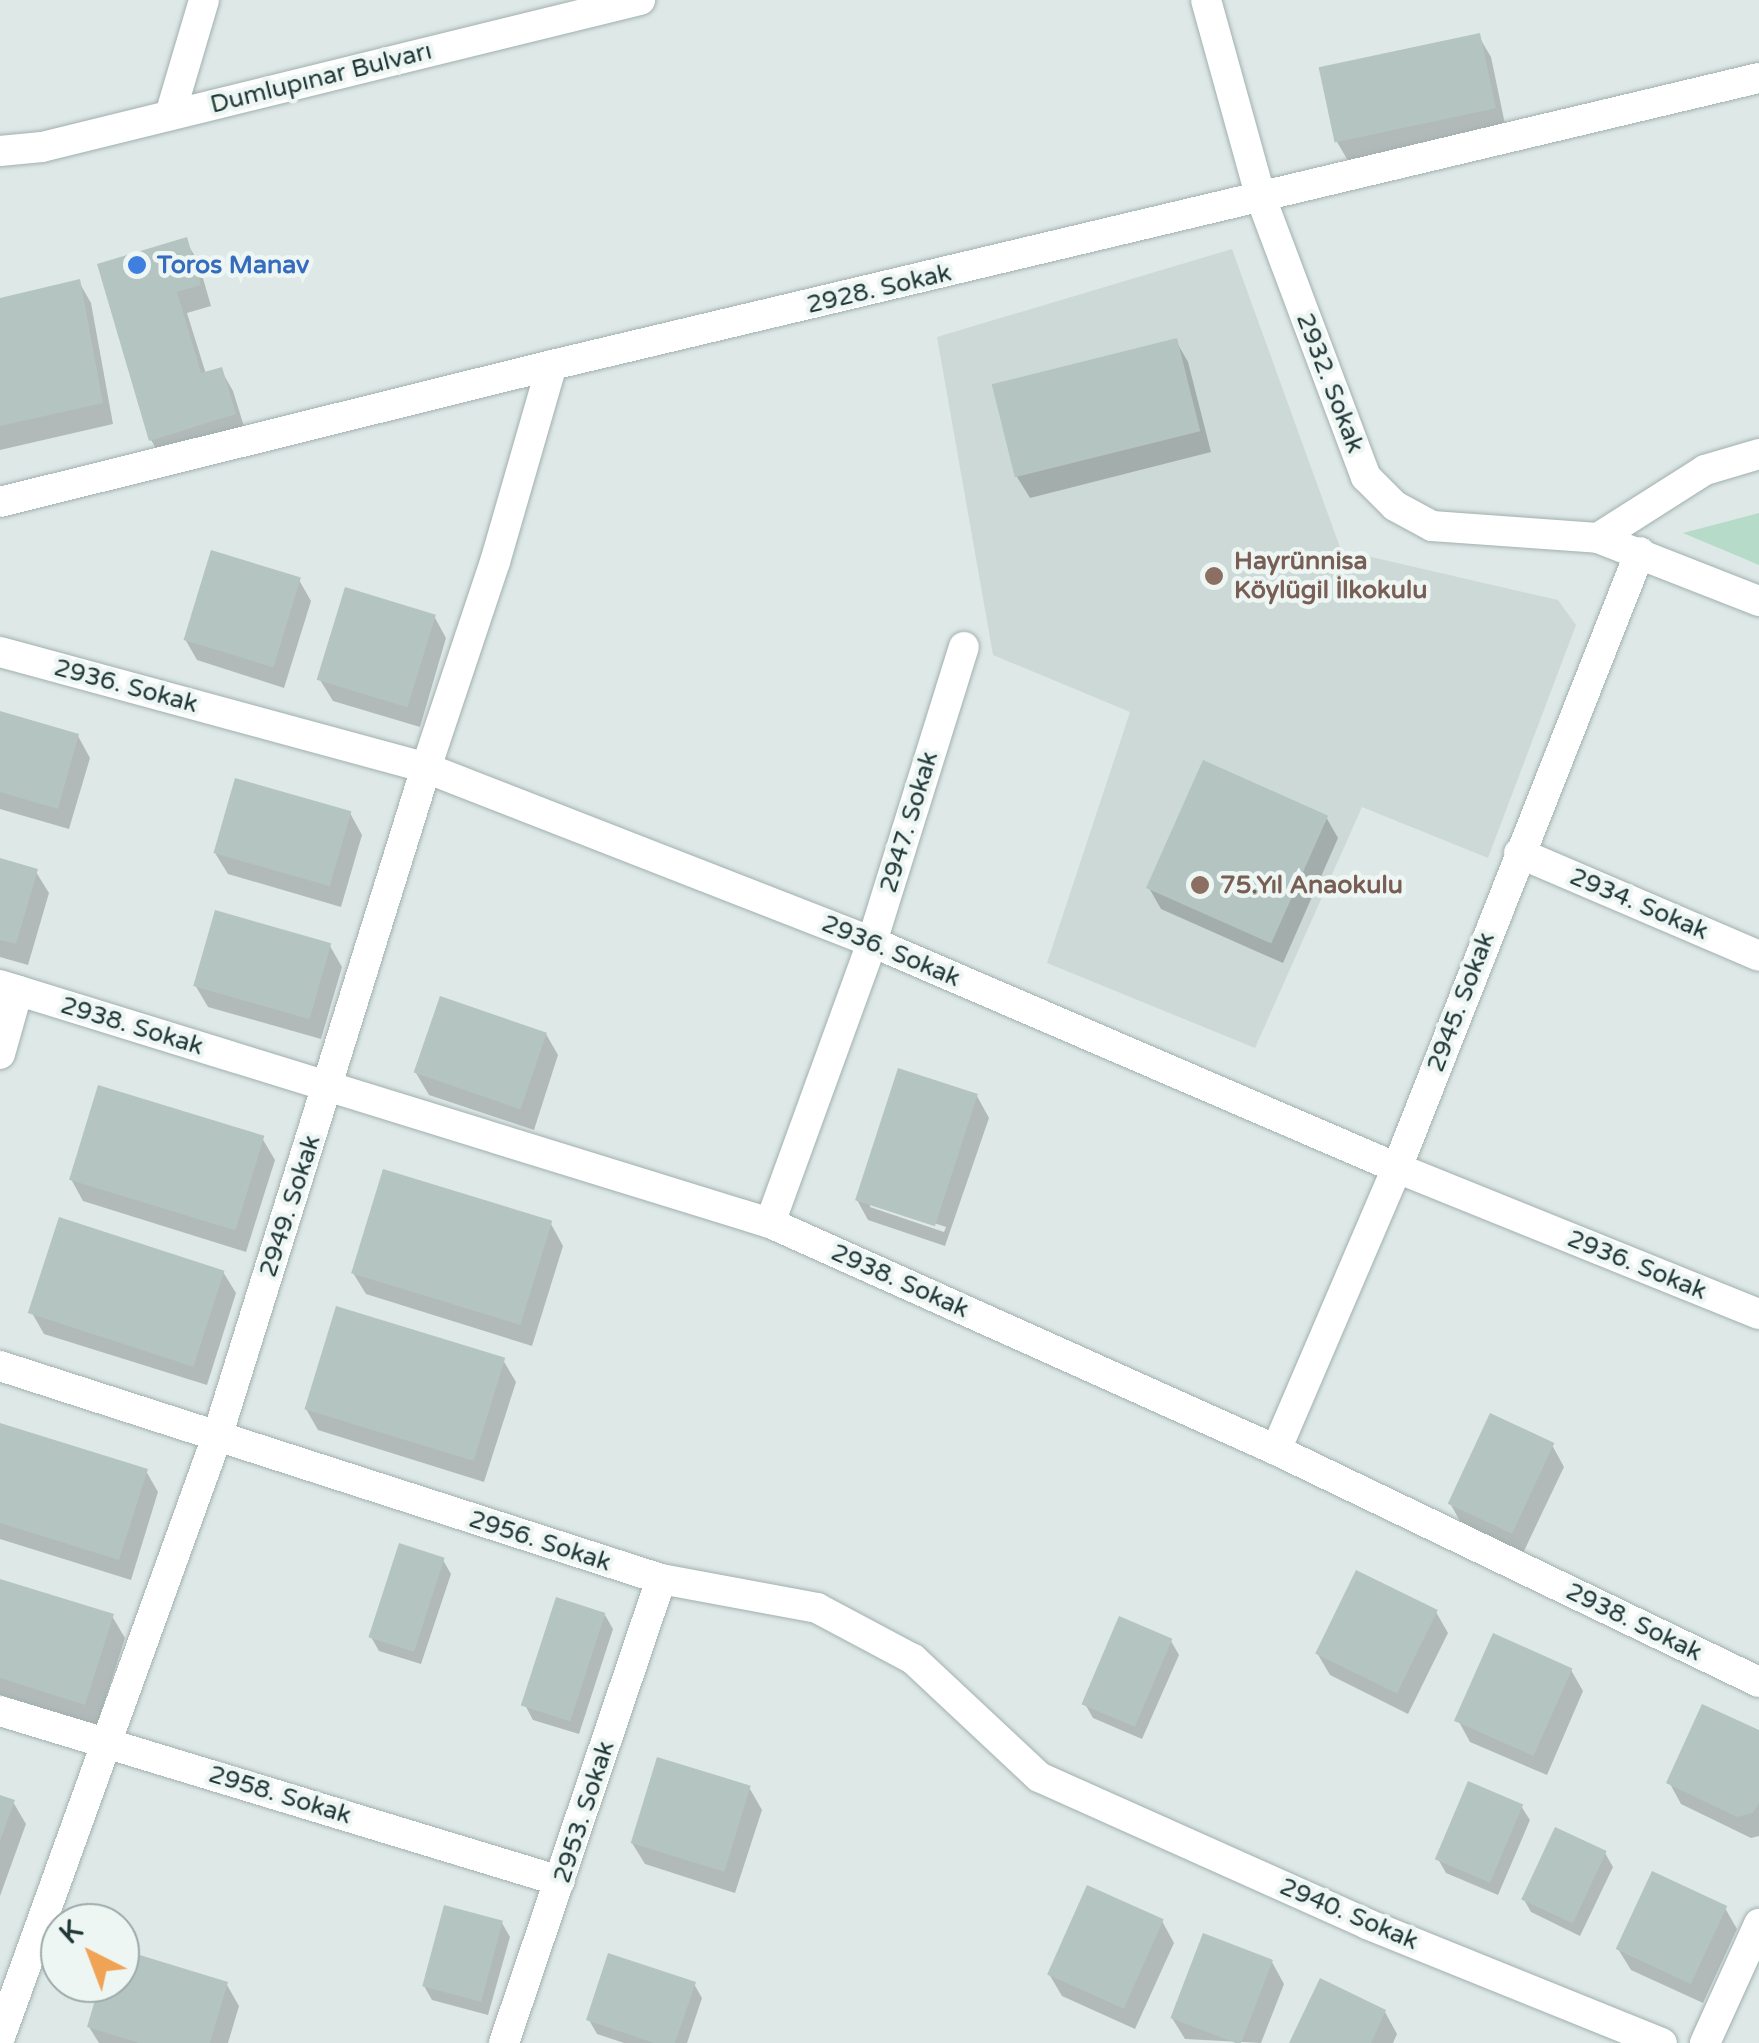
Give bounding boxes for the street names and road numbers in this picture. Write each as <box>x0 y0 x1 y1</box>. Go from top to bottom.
street label: Dumlupınar Bulvarı <box>207 36 435 120</box>
street label: 2928. Sokak <box>804 258 954 320</box>
street label: 2932. Sokak <box>1290 309 1370 457</box>
street label: 2936. Sokak <box>51 652 201 720</box>
street label: 2947. Sokak <box>873 748 945 896</box>
street label: 2934. Sokak <box>1565 861 1713 947</box>
street label: 2936. Sokak <box>817 908 965 994</box>
street label: 2945. Sokak <box>1421 928 1501 1076</box>
street label: 2938. Sokak <box>57 990 207 1062</box>
street label: 2949. Sokak <box>253 1131 327 1281</box>
street label: 2936. Sokak <box>1563 1223 1711 1307</box>
street label: 2938. Sokak <box>827 1237 973 1325</box>
street label: 2956. Sokak <box>465 1504 615 1578</box>
street label: 2938. Sokak <box>1561 1576 1707 1668</box>
street label: 2953. Sokak <box>547 1737 621 1887</box>
street label: 2958. Sokak <box>205 1759 355 1831</box>
street label: 2940. Sokak <box>1275 1871 1423 1957</box>

